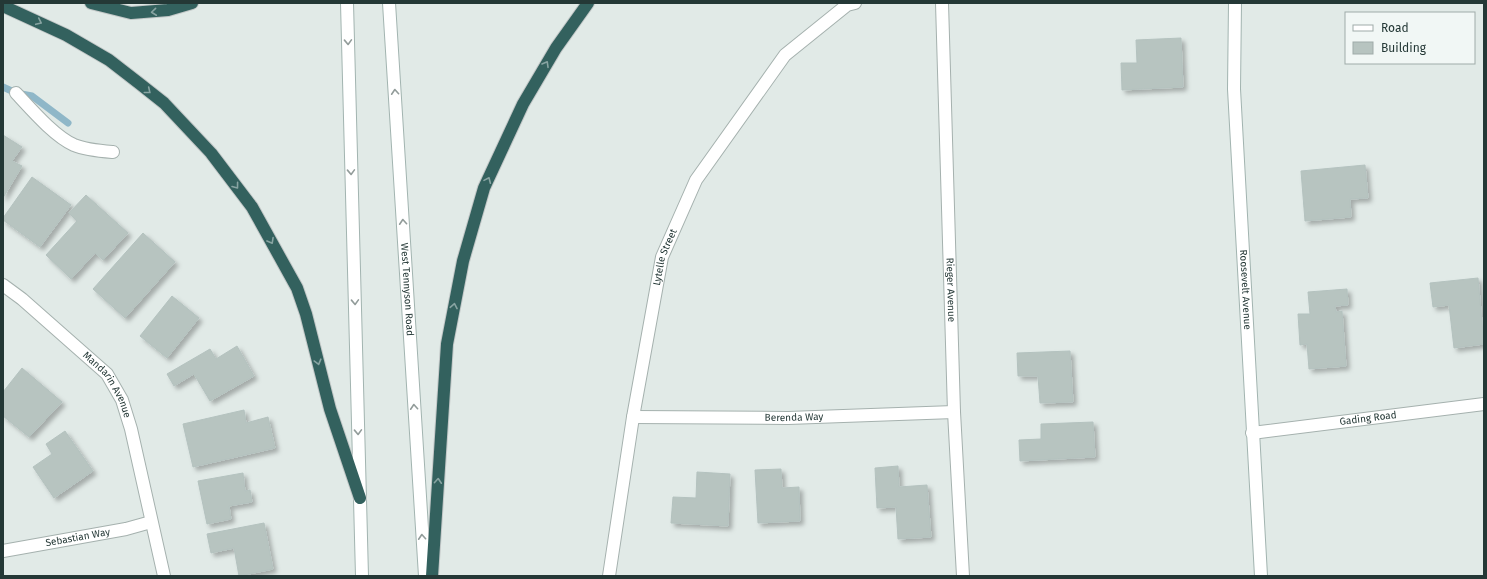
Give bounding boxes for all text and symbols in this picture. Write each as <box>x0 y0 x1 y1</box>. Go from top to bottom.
one-way arrow <box>151 7 157 16</box>
legend <box>1345 12 1475 64</box>
one-way arrow <box>34 17 42 25</box>
text: Road <box>1381 21 1409 35</box>
one-way arrow <box>343 39 352 45</box>
text: Building <box>1381 41 1427 55</box>
one-way arrow <box>541 61 548 68</box>
one-way arrow <box>144 86 151 93</box>
one-way arrow <box>390 89 399 95</box>
one-way arrow <box>347 169 355 175</box>
one-way arrow <box>483 177 491 185</box>
one-way arrow <box>231 182 238 189</box>
one-way arrow <box>398 219 407 225</box>
street label: Lytelle Street <box>651 227 680 287</box>
one-way arrow <box>267 237 274 244</box>
street label: West Tennyson Road <box>398 242 416 336</box>
street label: Roosevelt Avenue <box>1237 249 1253 330</box>
street label: Rieger Avenue <box>943 257 957 322</box>
one-way arrow <box>351 299 359 305</box>
one-way arrow <box>450 303 458 309</box>
street label: Mandarin Avenue <box>80 349 133 419</box>
one-way arrow <box>313 358 322 365</box>
one-way arrow <box>410 404 419 410</box>
street label: Gading Road <box>1339 409 1397 428</box>
street label: Berenda Way <box>765 411 824 424</box>
one-way arrow <box>354 429 363 435</box>
one-way arrow <box>434 478 443 484</box>
street label: Sebastian Way <box>45 526 111 549</box>
one-way arrow <box>418 534 427 540</box>

